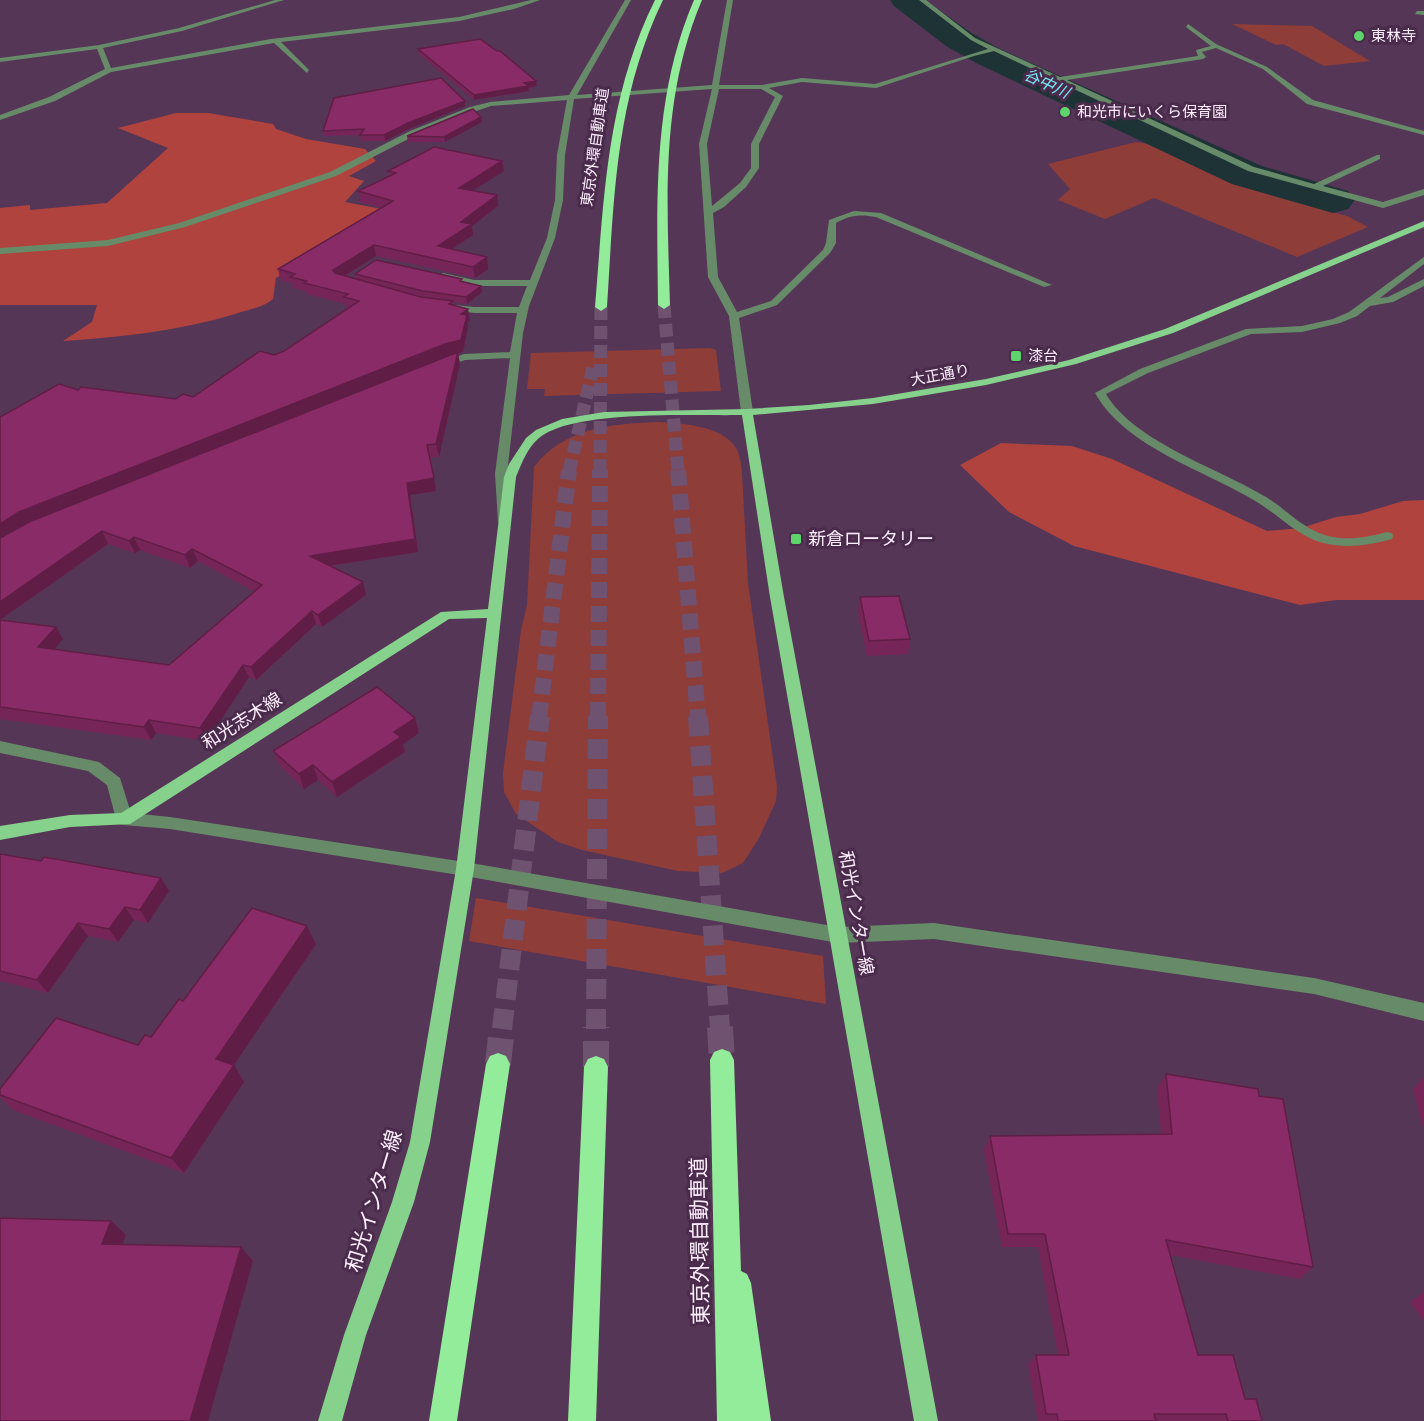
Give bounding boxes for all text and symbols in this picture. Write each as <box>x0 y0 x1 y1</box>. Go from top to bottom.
place label: 東林寺 <box>1371 26 1416 45</box>
marker: 東林寺 <box>1352 29 1366 43</box>
water label: 谷中川 <box>1021 64 1075 103</box>
street label: 東京外環自動車道 <box>577 86 612 208</box>
place label: 和光市にいくら保育園 <box>1077 102 1227 121</box>
marker: 和光市にいくら保育園 <box>1058 105 1072 119</box>
place label: 漆台 <box>1028 346 1058 365</box>
marker: 漆台 <box>1009 349 1023 363</box>
street label: 大正通り <box>909 360 971 389</box>
place label: 新倉ロータリー <box>808 527 934 550</box>
marker: 新倉ロータリー <box>789 532 803 546</box>
street label: 和光志木線 <box>197 687 286 754</box>
street label: 和光インター線 <box>834 849 879 977</box>
street label: 和光インター線 <box>338 1126 408 1275</box>
street label: 東京外環自動車道 <box>684 1157 714 1325</box>

